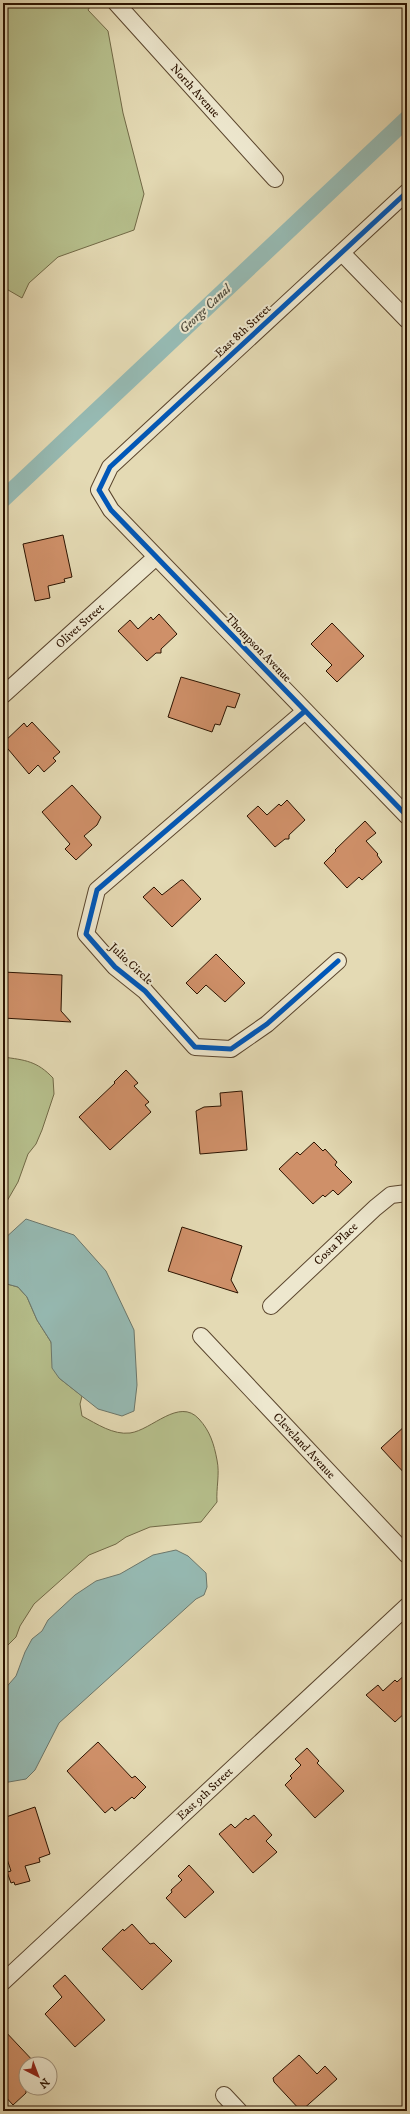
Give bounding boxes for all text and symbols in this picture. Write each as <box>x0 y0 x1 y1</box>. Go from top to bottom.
street label: North Avenue <box>167 61 223 121</box>
water label: George Canal <box>176 280 235 337</box>
street label: East 8th Street <box>212 301 274 361</box>
street label: Olivet Street <box>53 600 107 652</box>
street label: Thompson Avenue <box>222 611 295 685</box>
street label: Julio Circle <box>105 939 156 988</box>
street label: Costa Place <box>311 1219 361 1269</box>
street label: Cleveland Avenue <box>270 1410 338 1482</box>
street label: East 9th Street <box>174 1764 236 1824</box>
north arrow <box>18 2056 58 2096</box>
text: N <box>36 2074 52 2091</box>

